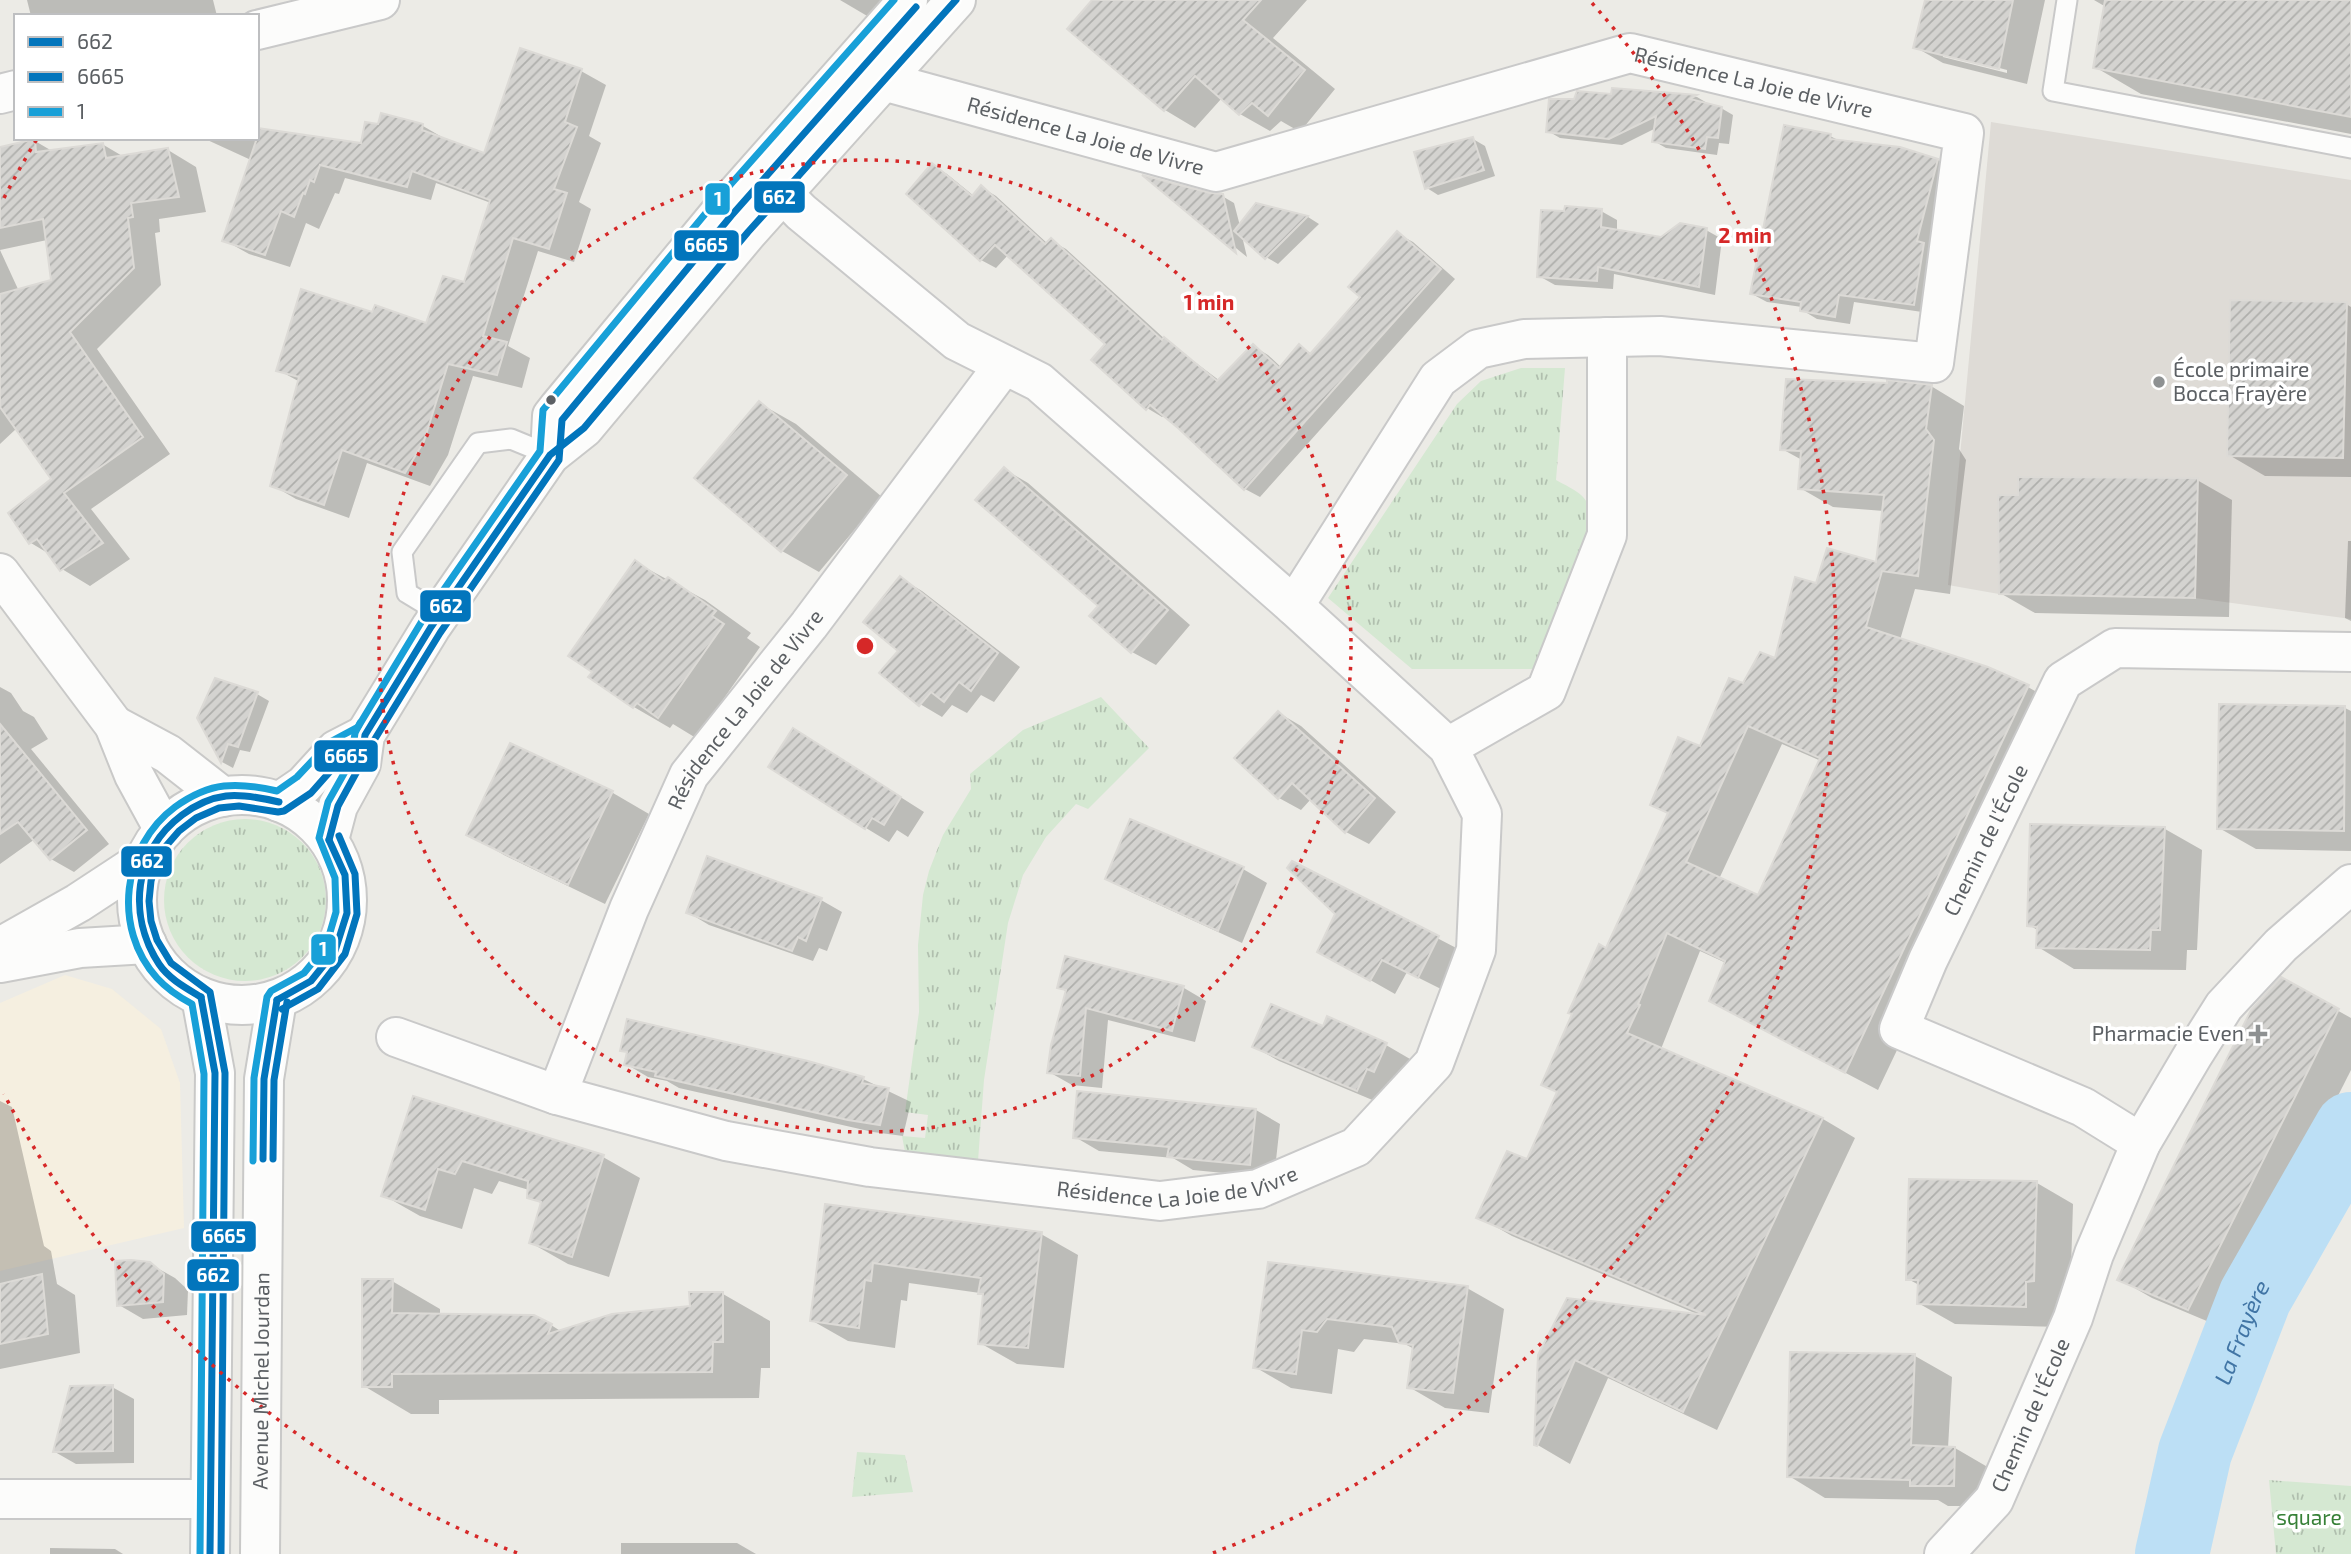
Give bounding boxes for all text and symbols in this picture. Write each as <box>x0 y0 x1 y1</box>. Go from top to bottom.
legend <box>14 14 259 140</box>
text: 662 <box>77 28 113 53</box>
street label: Résidence La Joie de Vivre <box>1632 40 1876 122</box>
text: 6665 <box>77 63 124 88</box>
street label: Résidence La Joie de Vivre <box>965 91 1207 179</box>
text: 1 <box>77 98 85 123</box>
line badge: 662 <box>753 180 806 214</box>
line badge: 1 <box>704 182 731 216</box>
text: 662 <box>762 185 796 208</box>
text: 1 <box>714 187 722 210</box>
text: 2 min <box>1718 222 1772 247</box>
line badge: 6665 <box>673 229 740 262</box>
text: 6665 <box>684 233 728 256</box>
text: 1 min <box>1184 289 1234 314</box>
place label: École primaire Bocca Frayère <box>2173 356 2309 405</box>
marker: École primaire Bocca Frayère <box>2151 374 2167 390</box>
unlabelled marker <box>544 393 558 407</box>
line badge: 662 <box>419 589 472 623</box>
text: 662 <box>429 594 463 617</box>
street label: Résidence La Joie de Vivre <box>661 604 827 813</box>
centre of rings <box>853 634 877 658</box>
line badge: 6665 <box>313 739 379 773</box>
text: 6665 <box>324 744 368 767</box>
street label: Chemin de l'École <box>1937 760 2032 920</box>
line badge: 662 <box>120 845 173 878</box>
text: 662 <box>130 849 164 872</box>
line badge: 1 <box>310 933 337 966</box>
text: 1 <box>319 937 327 960</box>
place label: Pharmacie Even <box>2092 1020 2244 1045</box>
marker: Pharmacie Even <box>2250 1026 2266 1042</box>
street label: Résidence La Joie de Vivre <box>1056 1160 1301 1212</box>
line badge: 6665 <box>190 1220 257 1253</box>
text: 6665 <box>202 1224 246 1247</box>
line badge: 662 <box>186 1258 240 1292</box>
text: 662 <box>196 1263 230 1286</box>
street label: Avenue Michel Jourdan <box>247 1272 273 1490</box>
water label: La Frayère <box>2207 1275 2275 1388</box>
street label: Chemin de l'École <box>1985 1334 2074 1496</box>
park label: square <box>2276 1504 2342 1529</box>

